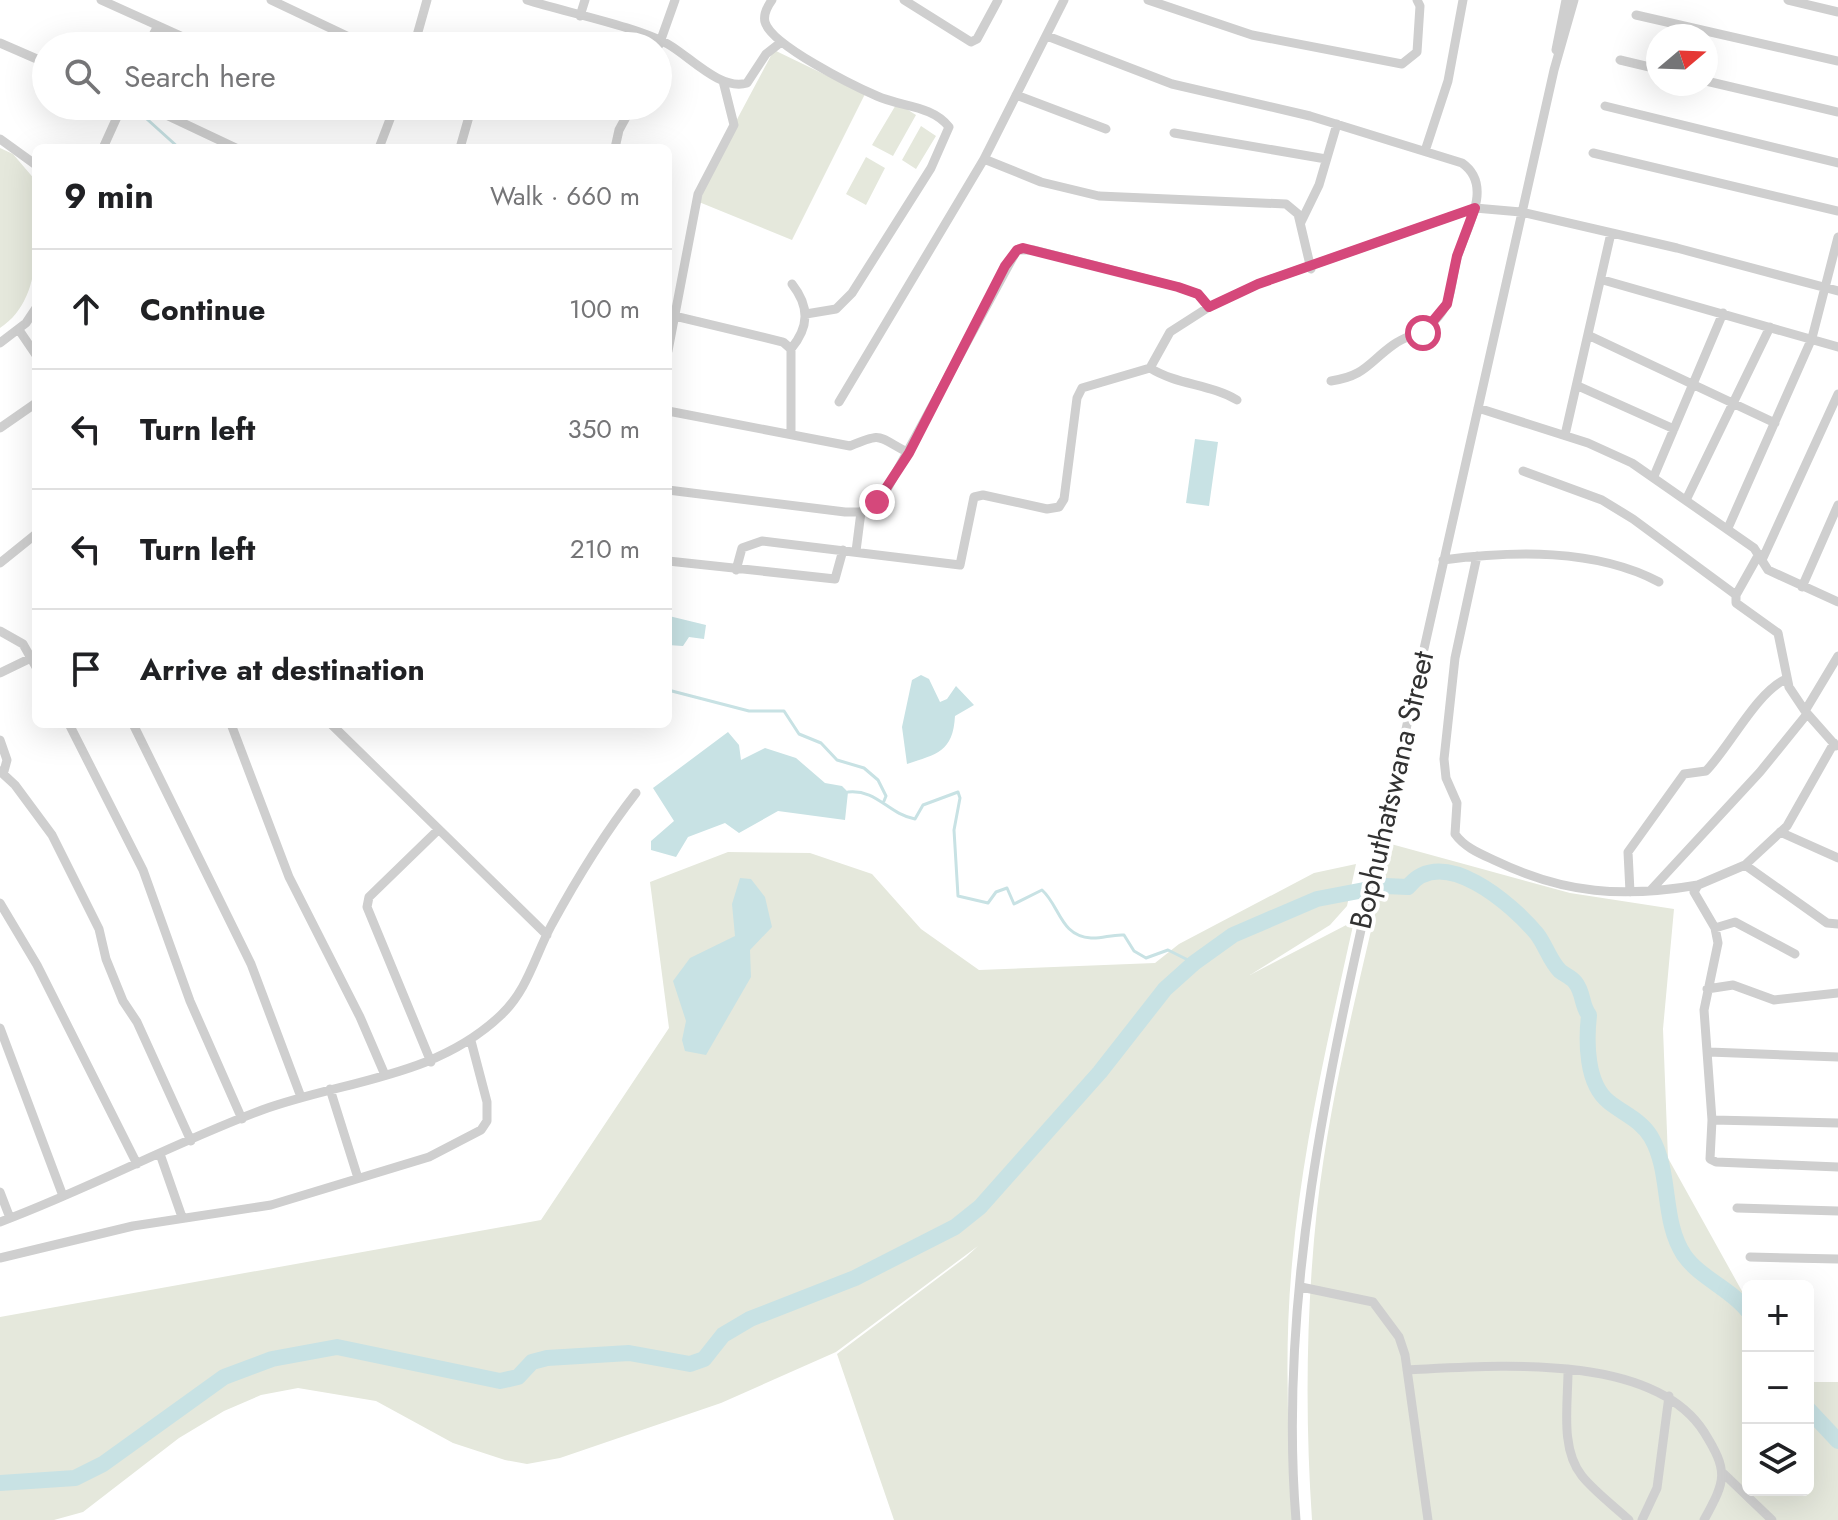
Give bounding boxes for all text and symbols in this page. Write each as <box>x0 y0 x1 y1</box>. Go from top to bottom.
north arrow <box>1646 24 1718 96</box>
search box <box>32 32 672 120</box>
icon: search <box>60 54 104 98</box>
text: Search here <box>124 55 276 98</box>
text: 9 min <box>64 172 154 221</box>
text: Walk · 660 m <box>490 177 640 215</box>
icon: ahead <box>64 287 108 331</box>
text: Continue <box>140 288 266 331</box>
text: 100 m <box>569 290 640 328</box>
route start <box>1405 315 1441 351</box>
icon: left <box>64 407 108 451</box>
text: Turn left <box>140 408 255 451</box>
text: 350 m <box>567 410 640 448</box>
route end <box>859 484 895 520</box>
icon: left <box>64 527 108 571</box>
text: Turn left <box>140 528 255 571</box>
text: 210 m <box>570 530 640 568</box>
street label: Bophuthatswana Street <box>1339 646 1445 933</box>
icon: arrive <box>64 647 108 691</box>
text: Arrive at destination <box>140 648 425 691</box>
map controls <box>1742 1280 1814 1496</box>
button: + <box>1742 1280 1814 1352</box>
button: − <box>1742 1352 1814 1424</box>
button: layers <box>1742 1424 1814 1496</box>

